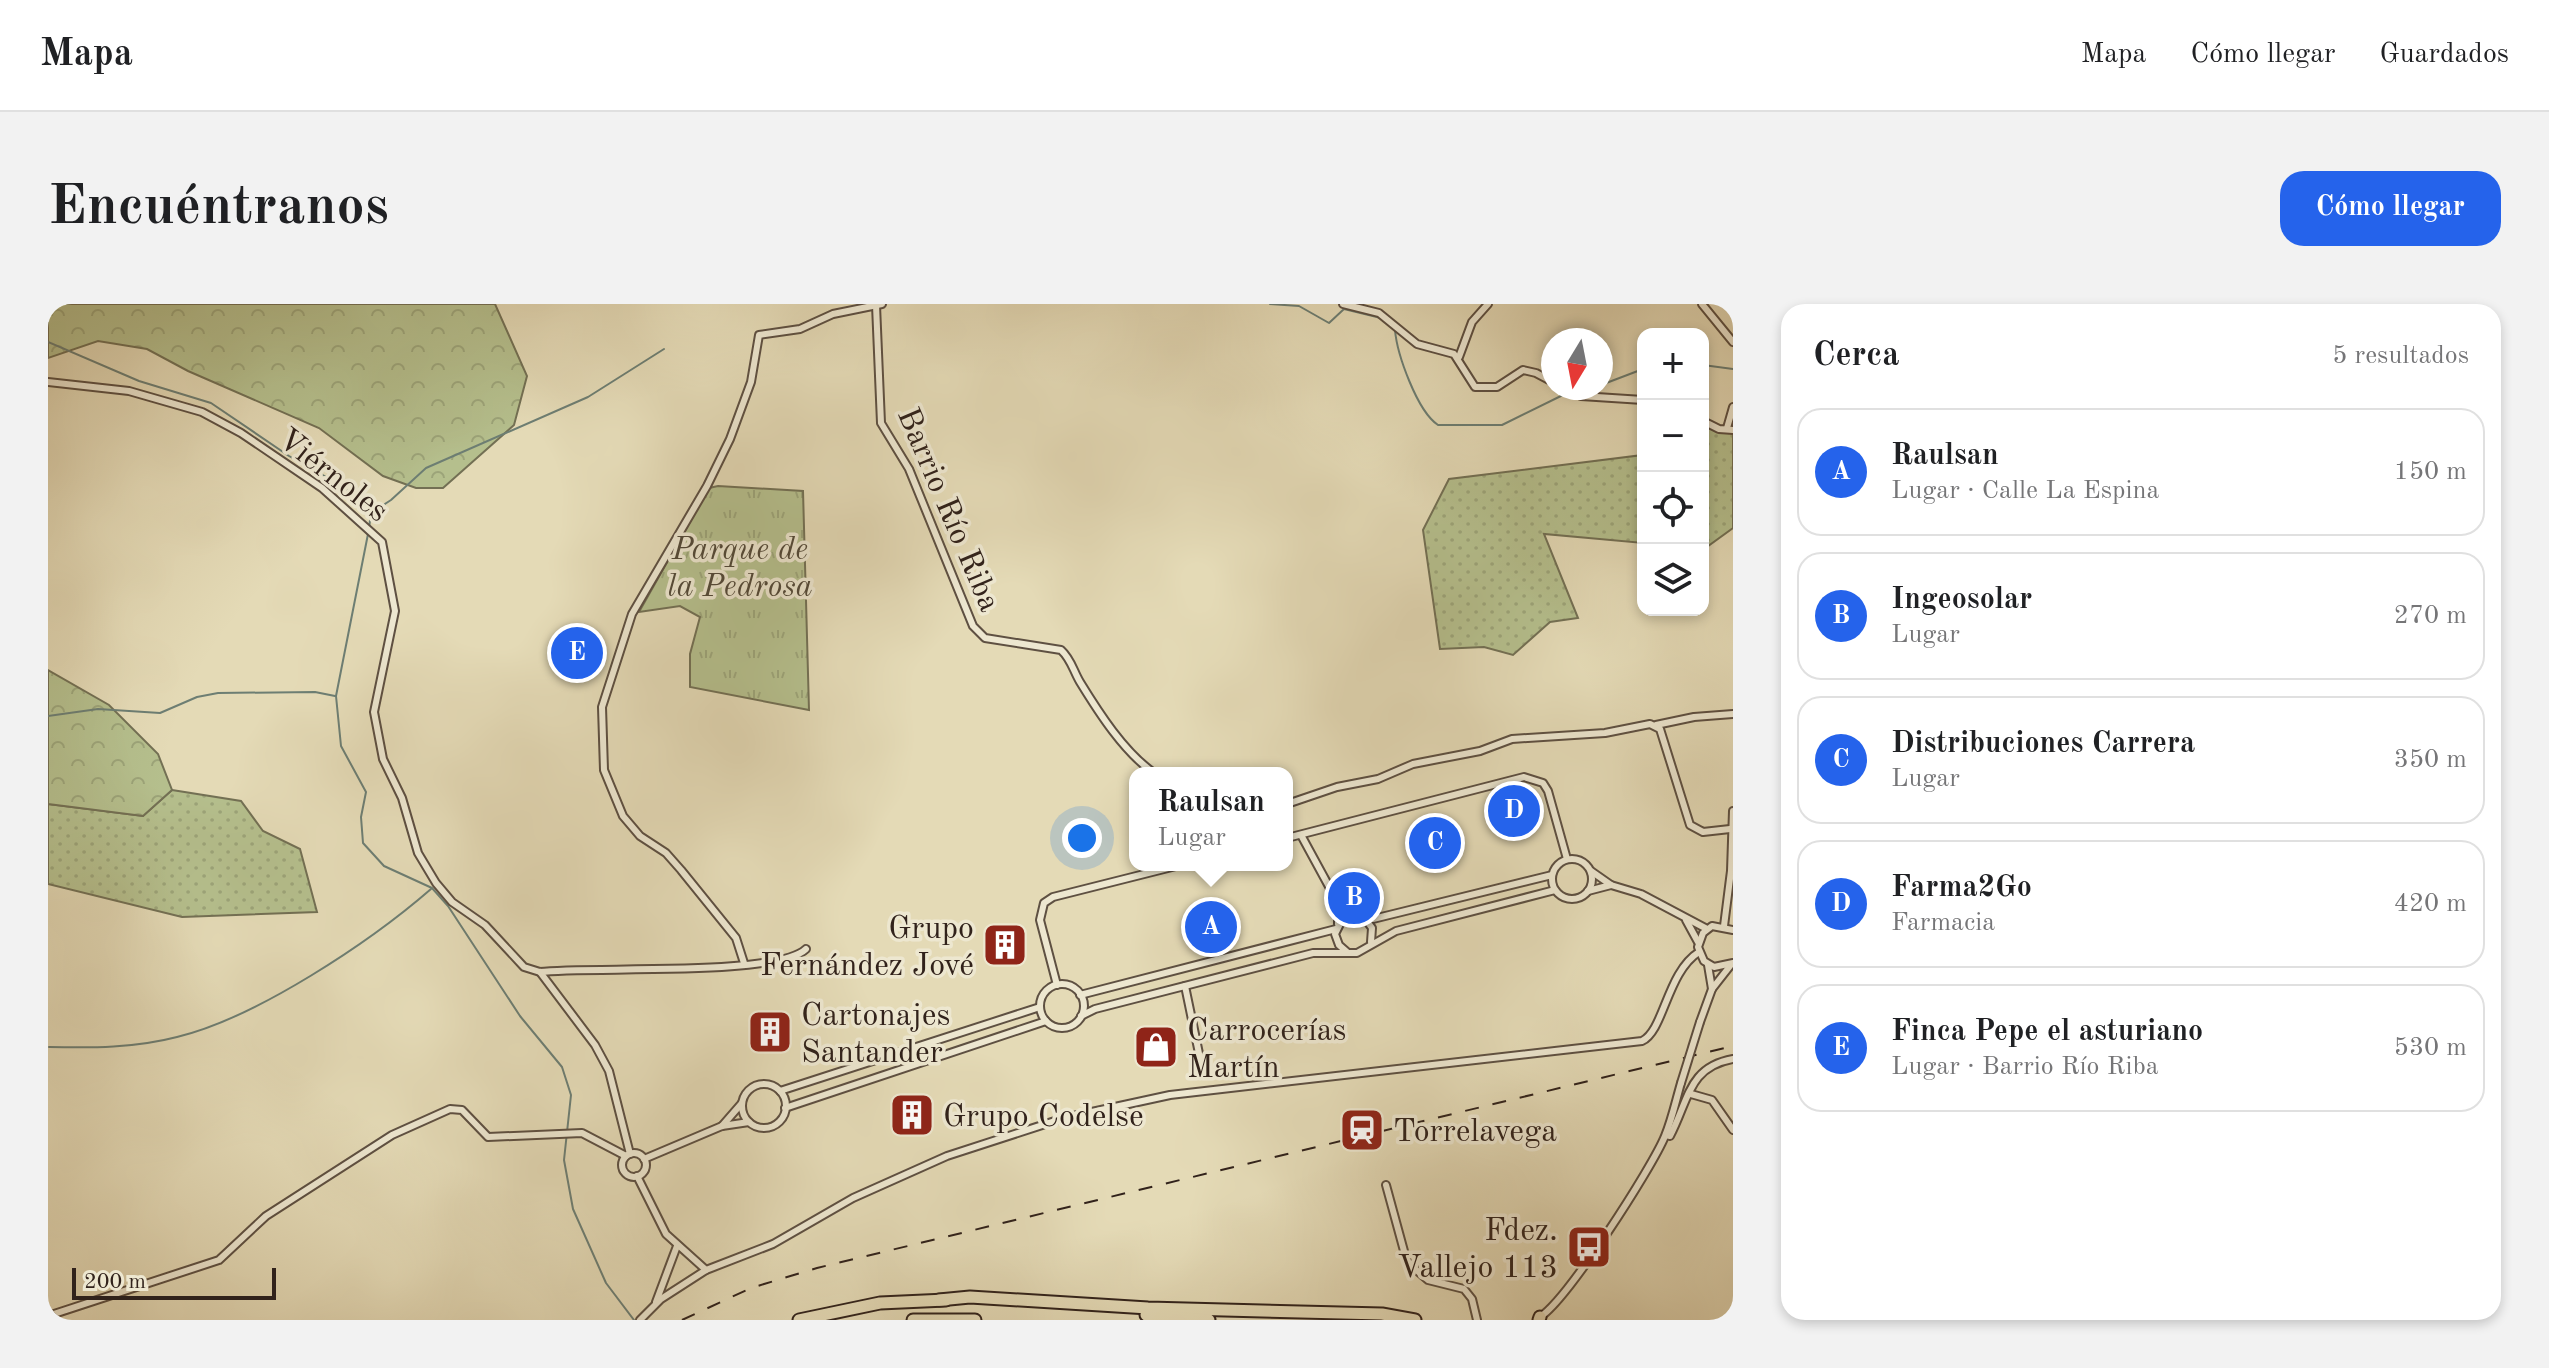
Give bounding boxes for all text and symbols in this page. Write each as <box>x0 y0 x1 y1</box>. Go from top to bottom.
text: Mapa <box>40 36 133 74</box>
text: Mapa <box>2081 41 2146 69</box>
text: Cómo llegar <box>2190 41 2335 69</box>
text: Guardados <box>2379 41 2509 69</box>
button: Cómo llegar <box>2280 171 2501 246</box>
text: Encuéntranos <box>48 180 389 236</box>
north arrow <box>1541 328 1613 400</box>
map controls <box>1637 328 1709 616</box>
button: + <box>1637 328 1709 400</box>
text: Cerca <box>1813 339 1899 373</box>
text: 5 resultados <box>2332 343 2469 369</box>
button: − <box>1637 400 1709 472</box>
street label: Barrio Río Riba <box>890 404 1005 617</box>
street label: Viérnoles <box>271 424 393 529</box>
text: Raulsan <box>1891 441 1999 471</box>
text: A <box>1831 459 1851 485</box>
text: 150 m <box>2394 459 2467 485</box>
button: locate <box>1637 472 1709 544</box>
text: Lugar · Calle La Espina <box>1891 478 2159 504</box>
park label: Parque de la Pedrosa <box>667 535 813 604</box>
button: layers <box>1637 544 1709 616</box>
text: Ingeosolar <box>1891 585 2032 615</box>
text: B <box>1832 603 1850 629</box>
text: 270 m <box>2394 603 2467 629</box>
text: Lugar <box>1891 622 1960 648</box>
pin: E <box>551 623 603 683</box>
text: Distribuciones Carrera <box>1891 729 2195 759</box>
text: C <box>1832 747 1850 773</box>
text: 350 m <box>2394 747 2467 773</box>
text: Lugar <box>1891 766 1960 792</box>
popup <box>1129 767 1293 871</box>
pin: D <box>1488 781 1540 841</box>
text: Raulsan <box>1157 788 1265 818</box>
pin: C <box>1409 813 1461 873</box>
your location <box>1062 818 1102 858</box>
text: Lugar <box>1157 825 1226 851</box>
pin: B <box>1328 868 1380 928</box>
text: Farma2Go <box>1891 873 2032 903</box>
text: D <box>1831 891 1851 917</box>
text: 420 m <box>2394 891 2467 917</box>
pin: A <box>1185 897 1237 957</box>
text: Farmacia <box>1891 910 1995 936</box>
place label: Grupo Fernández Jové <box>760 914 974 983</box>
building icon: Grupo Fernández Jové <box>981 921 1029 969</box>
place label: Cartonajes Santander <box>801 1001 950 1070</box>
building icon: Cartonajes Santander <box>746 1008 794 1056</box>
place label: Carrocerías Martín <box>1187 1016 1347 1085</box>
text: Finca Pepe el asturiano <box>1891 1017 2203 1047</box>
shop icon: Carrocerías Martín <box>1132 1023 1180 1071</box>
text: E <box>1832 1035 1850 1061</box>
text: 530 m <box>2394 1035 2467 1061</box>
text: Lugar · Barrio Río Riba <box>1891 1054 2159 1080</box>
building icon: Grupo Codelse <box>888 1091 936 1139</box>
place label: Grupo Codelse <box>943 1102 1144 1134</box>
station icon: Torrelavega <box>1338 1106 1386 1154</box>
place label: Torrelavega <box>1393 1117 1557 1149</box>
place label: Fdez. Vallejo 113 <box>1397 1216 1558 1285</box>
bus stop icon: Fdez. Vallejo 113 <box>1565 1223 1613 1271</box>
scale bar <box>72 1264 276 1300</box>
text: 200 m <box>84 1271 146 1293</box>

